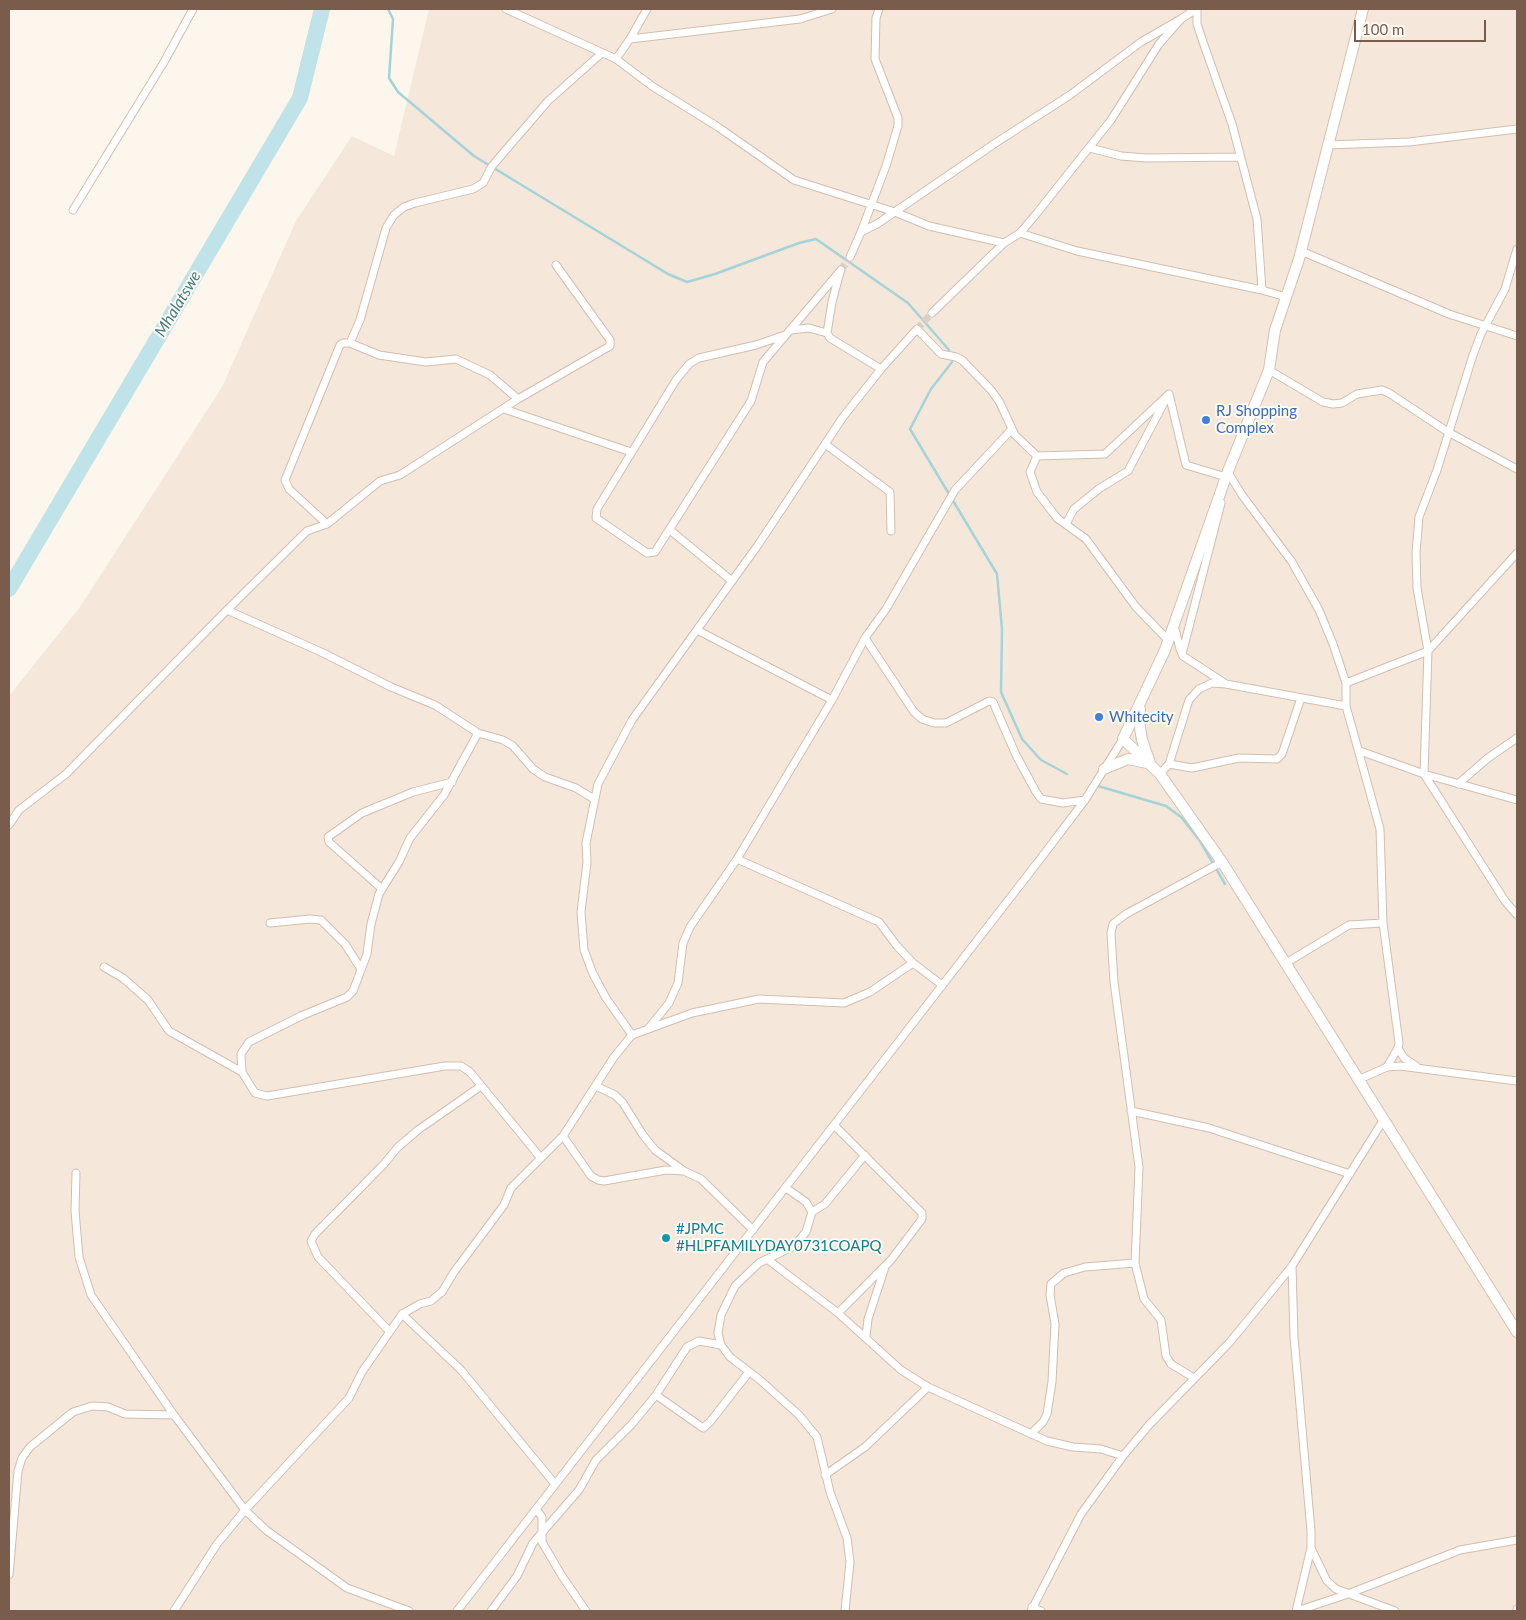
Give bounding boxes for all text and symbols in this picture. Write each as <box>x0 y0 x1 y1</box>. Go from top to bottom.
scale bar <box>1356 10 1488 42</box>
text: 100 m <box>1362 20 1404 38</box>
water label: Mhalatswe <box>151 268 205 340</box>
place label: RJ Shopping Complex <box>1216 402 1297 437</box>
marker: RJ Shopping Complex <box>1200 414 1212 426</box>
place label: Whitecity <box>1109 708 1174 726</box>
marker: Whitecity <box>1093 711 1105 723</box>
place label: #JPMC #HLPFAMILYDAY0731COAPQ <box>676 1220 881 1255</box>
marker: #JPMC #HLPFAMILYDAY0731COAPQ <box>660 1232 672 1244</box>

